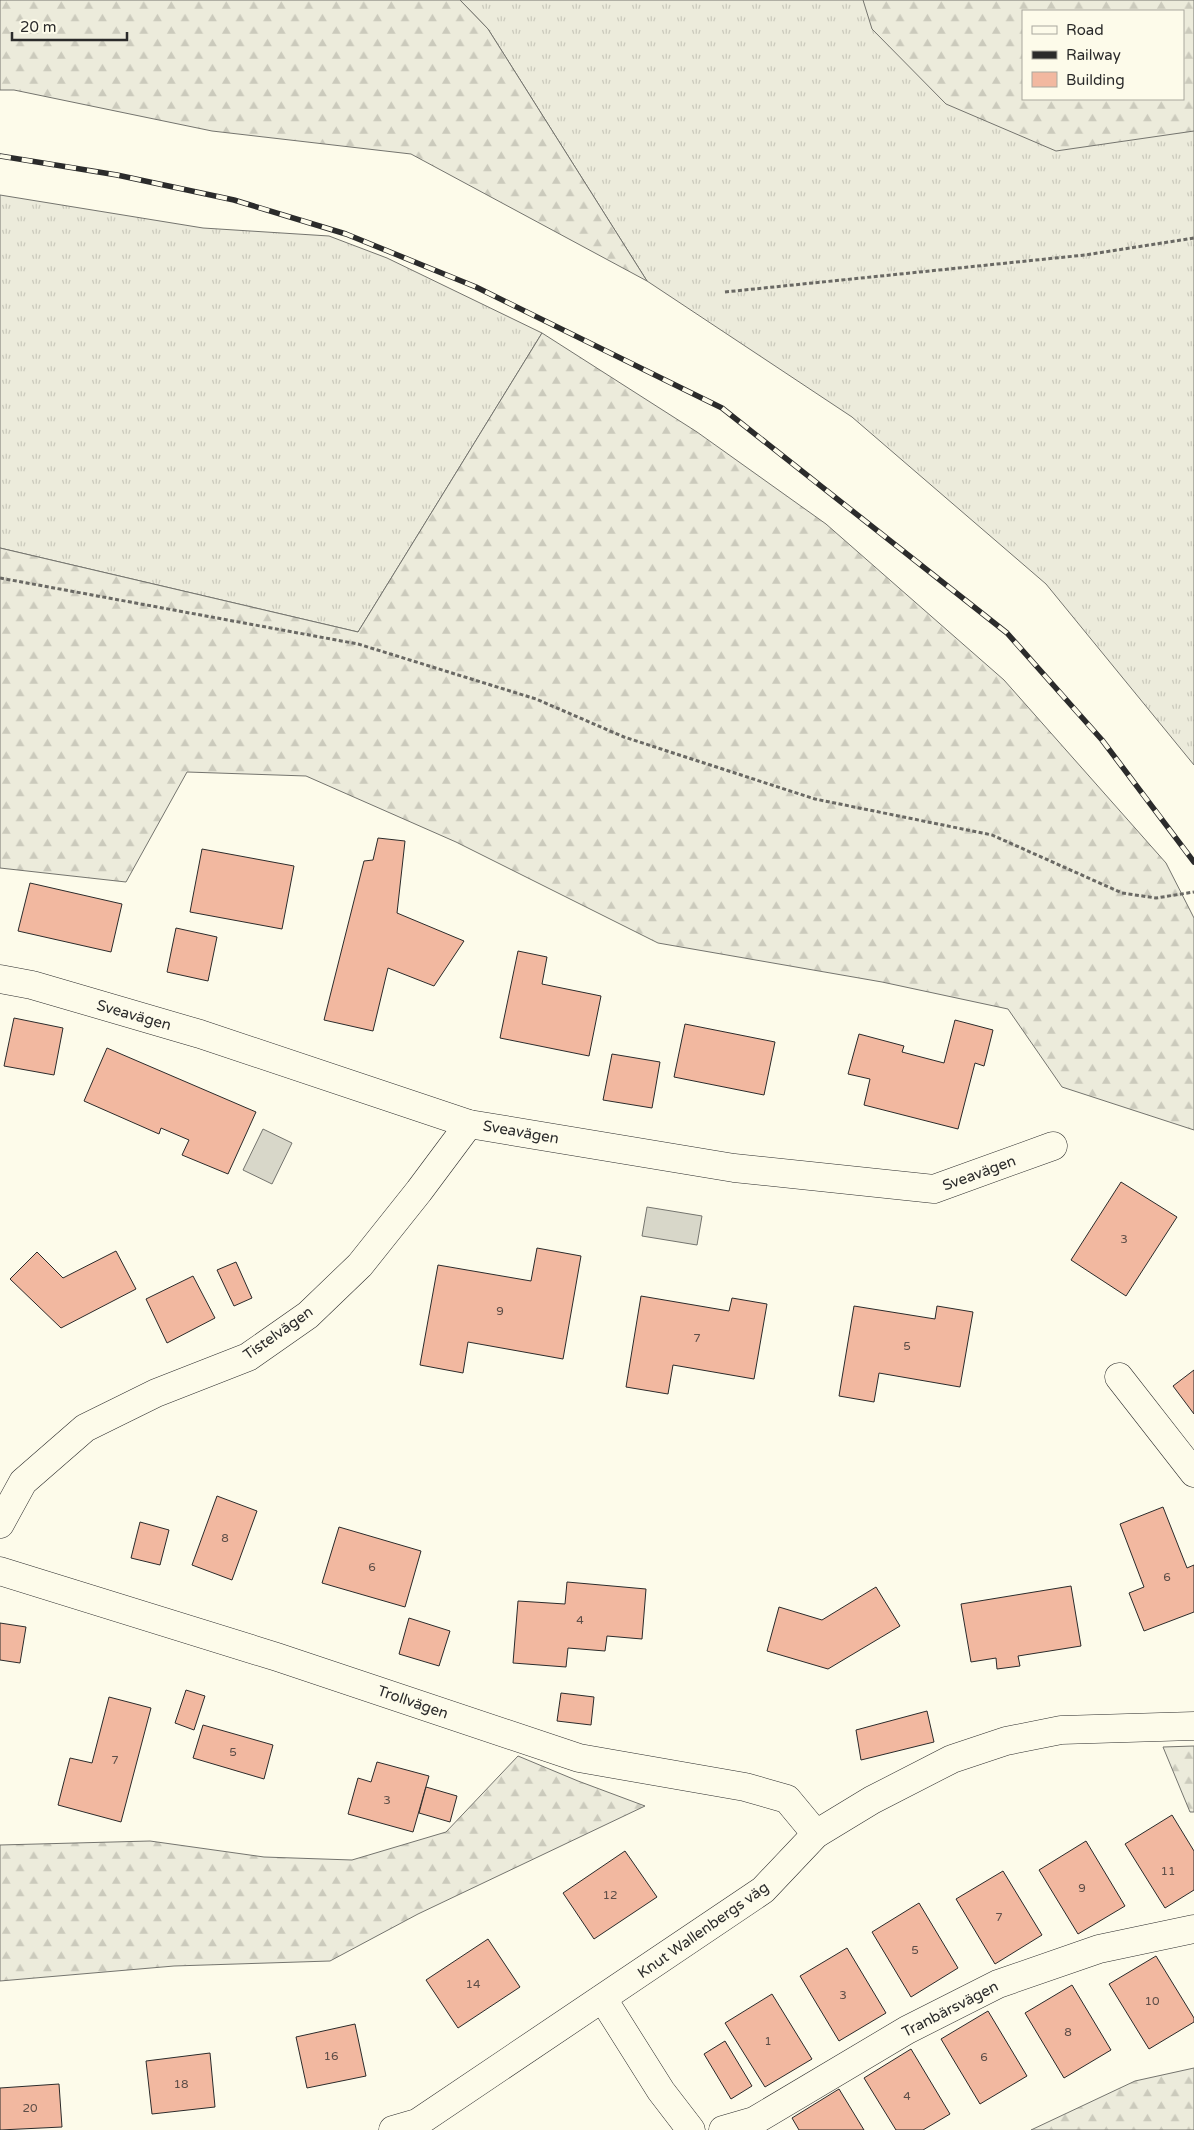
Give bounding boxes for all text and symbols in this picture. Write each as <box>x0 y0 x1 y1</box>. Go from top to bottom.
scale bar <box>12 10 128 42</box>
legend <box>1022 10 1184 100</box>
text: 20 m <box>20 18 57 36</box>
text: Road <box>1066 21 1104 39</box>
text: Railway <box>1066 46 1121 64</box>
text: Building <box>1066 71 1125 89</box>
street label: Sveavägen <box>95 996 173 1034</box>
street label: Sveavägen <box>482 1116 560 1148</box>
street label: Sveavägen <box>940 1151 1018 1195</box>
house number: 3 <box>1120 1232 1128 1246</box>
street label: Tistelvägen <box>240 1302 316 1364</box>
house number: 9 <box>496 1304 504 1318</box>
house number: 7 <box>693 1331 701 1345</box>
house number: 5 <box>903 1339 911 1353</box>
house number: 8 <box>221 1531 229 1545</box>
house number: 6 <box>368 1560 376 1574</box>
house number: 6 <box>1163 1570 1171 1584</box>
house number: 4 <box>576 1613 584 1627</box>
street label: Trollvägen <box>375 1681 451 1723</box>
house number: 5 <box>229 1745 237 1759</box>
house number: 7 <box>111 1753 119 1767</box>
house number: 3 <box>383 1793 391 1807</box>
house number: 11 <box>1160 1864 1176 1878</box>
street label: Knut Wallenbergs väg <box>634 1878 772 1982</box>
house number: 9 <box>1078 1881 1086 1895</box>
house number: 12 <box>602 1888 618 1902</box>
house number: 7 <box>995 1910 1003 1924</box>
house number: 5 <box>911 1943 919 1957</box>
house number: 14 <box>465 1977 481 1991</box>
street label: Tranbärsvägen <box>899 1977 1001 2041</box>
house number: 3 <box>839 1988 847 2002</box>
house number: 10 <box>1144 1994 1160 2008</box>
house number: 8 <box>1064 2025 1072 2039</box>
house number: 1 <box>764 2034 772 2048</box>
house number: 16 <box>323 2049 339 2063</box>
house number: 6 <box>980 2050 988 2064</box>
house number: 18 <box>173 2077 189 2091</box>
house number: 4 <box>903 2089 911 2103</box>
house number: 20 <box>22 2101 38 2115</box>

